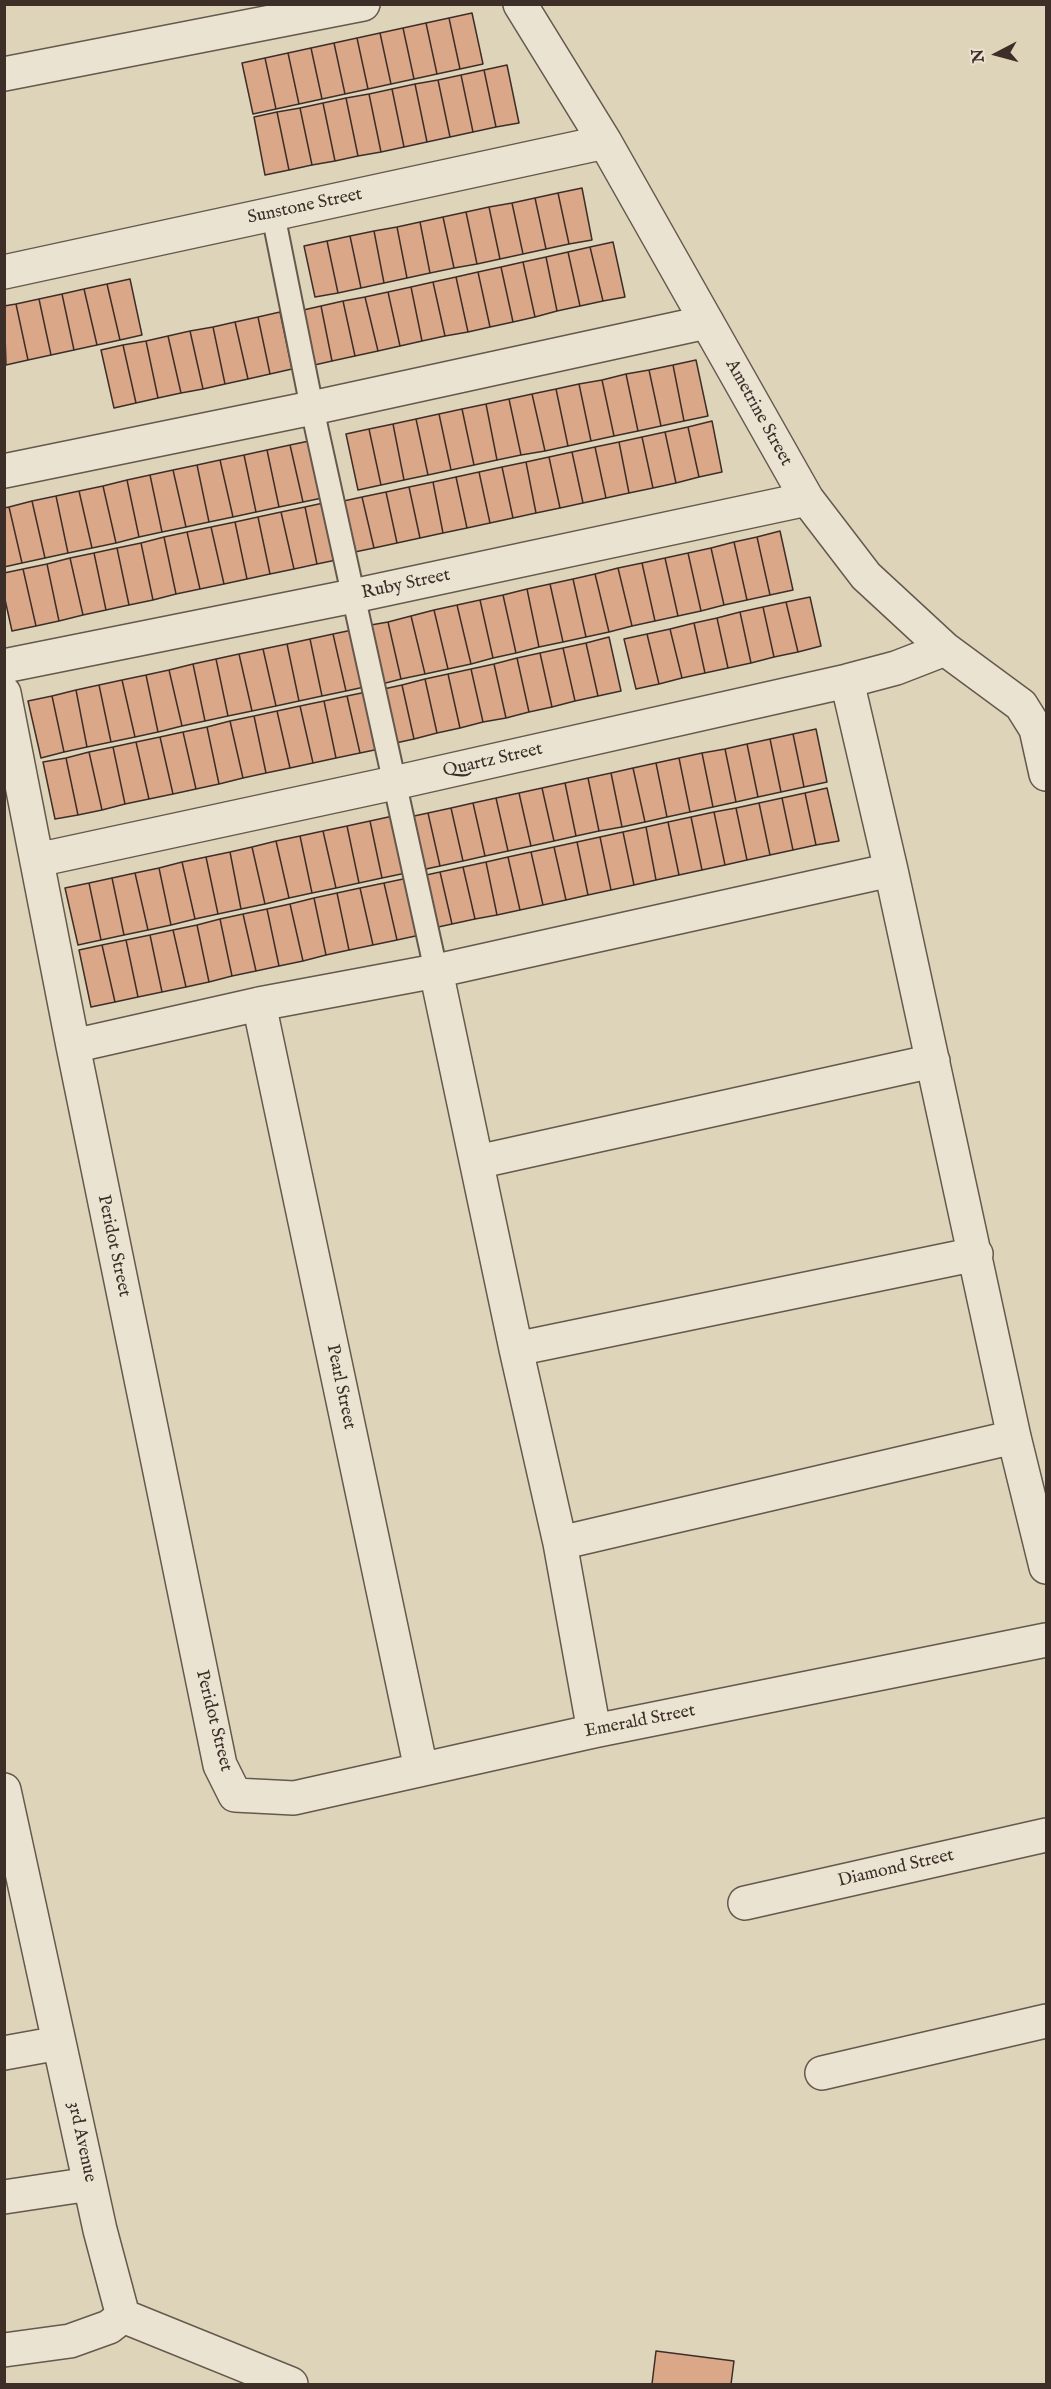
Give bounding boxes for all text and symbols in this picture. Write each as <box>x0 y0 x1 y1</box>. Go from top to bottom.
north arrow <box>967 24 1027 84</box>
text: N <box>968 48 990 64</box>
street label: Sunstone Street <box>246 184 364 230</box>
street label: Ametrine Street <box>720 356 796 470</box>
street label: Ruby Street <box>360 565 452 605</box>
street label: Quartz Street <box>441 739 545 783</box>
street label: Peridot Street <box>92 1193 134 1299</box>
street label: Pearl Street <box>320 1343 360 1431</box>
street label: Peridot Street <box>190 1668 236 1774</box>
street label: Emerald Street <box>583 1701 697 1743</box>
street label: Diamond Street <box>836 1845 956 1893</box>
street label: 3rd Avenue <box>62 2100 100 2184</box>

